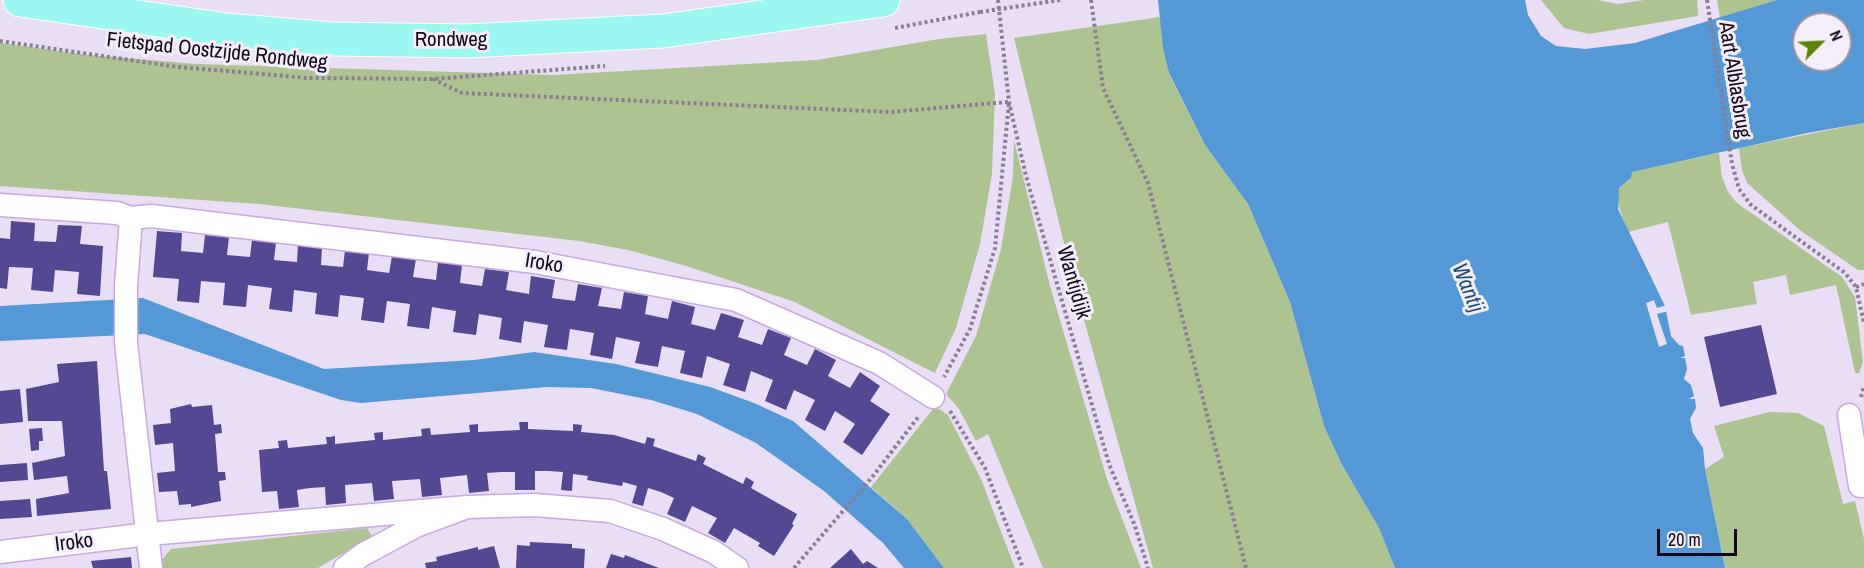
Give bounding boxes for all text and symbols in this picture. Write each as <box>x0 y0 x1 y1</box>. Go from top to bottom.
north arrow <box>1792 12 1852 72</box>
street label: Aart Alblasbrug <box>1712 20 1756 140</box>
street label: Rondweg <box>415 27 487 53</box>
text: N <box>1825 27 1849 44</box>
street label: Fietspad Oostzijde Rondweg <box>105 28 329 76</box>
street label: Wantijdijk <box>1051 243 1095 323</box>
street label: Iroko <box>523 249 565 279</box>
water label: Wantij <box>1445 260 1489 316</box>
scale bar <box>1660 517 1740 555</box>
text: 20 m <box>1668 527 1701 552</box>
street label: Iroko <box>53 528 95 558</box>

